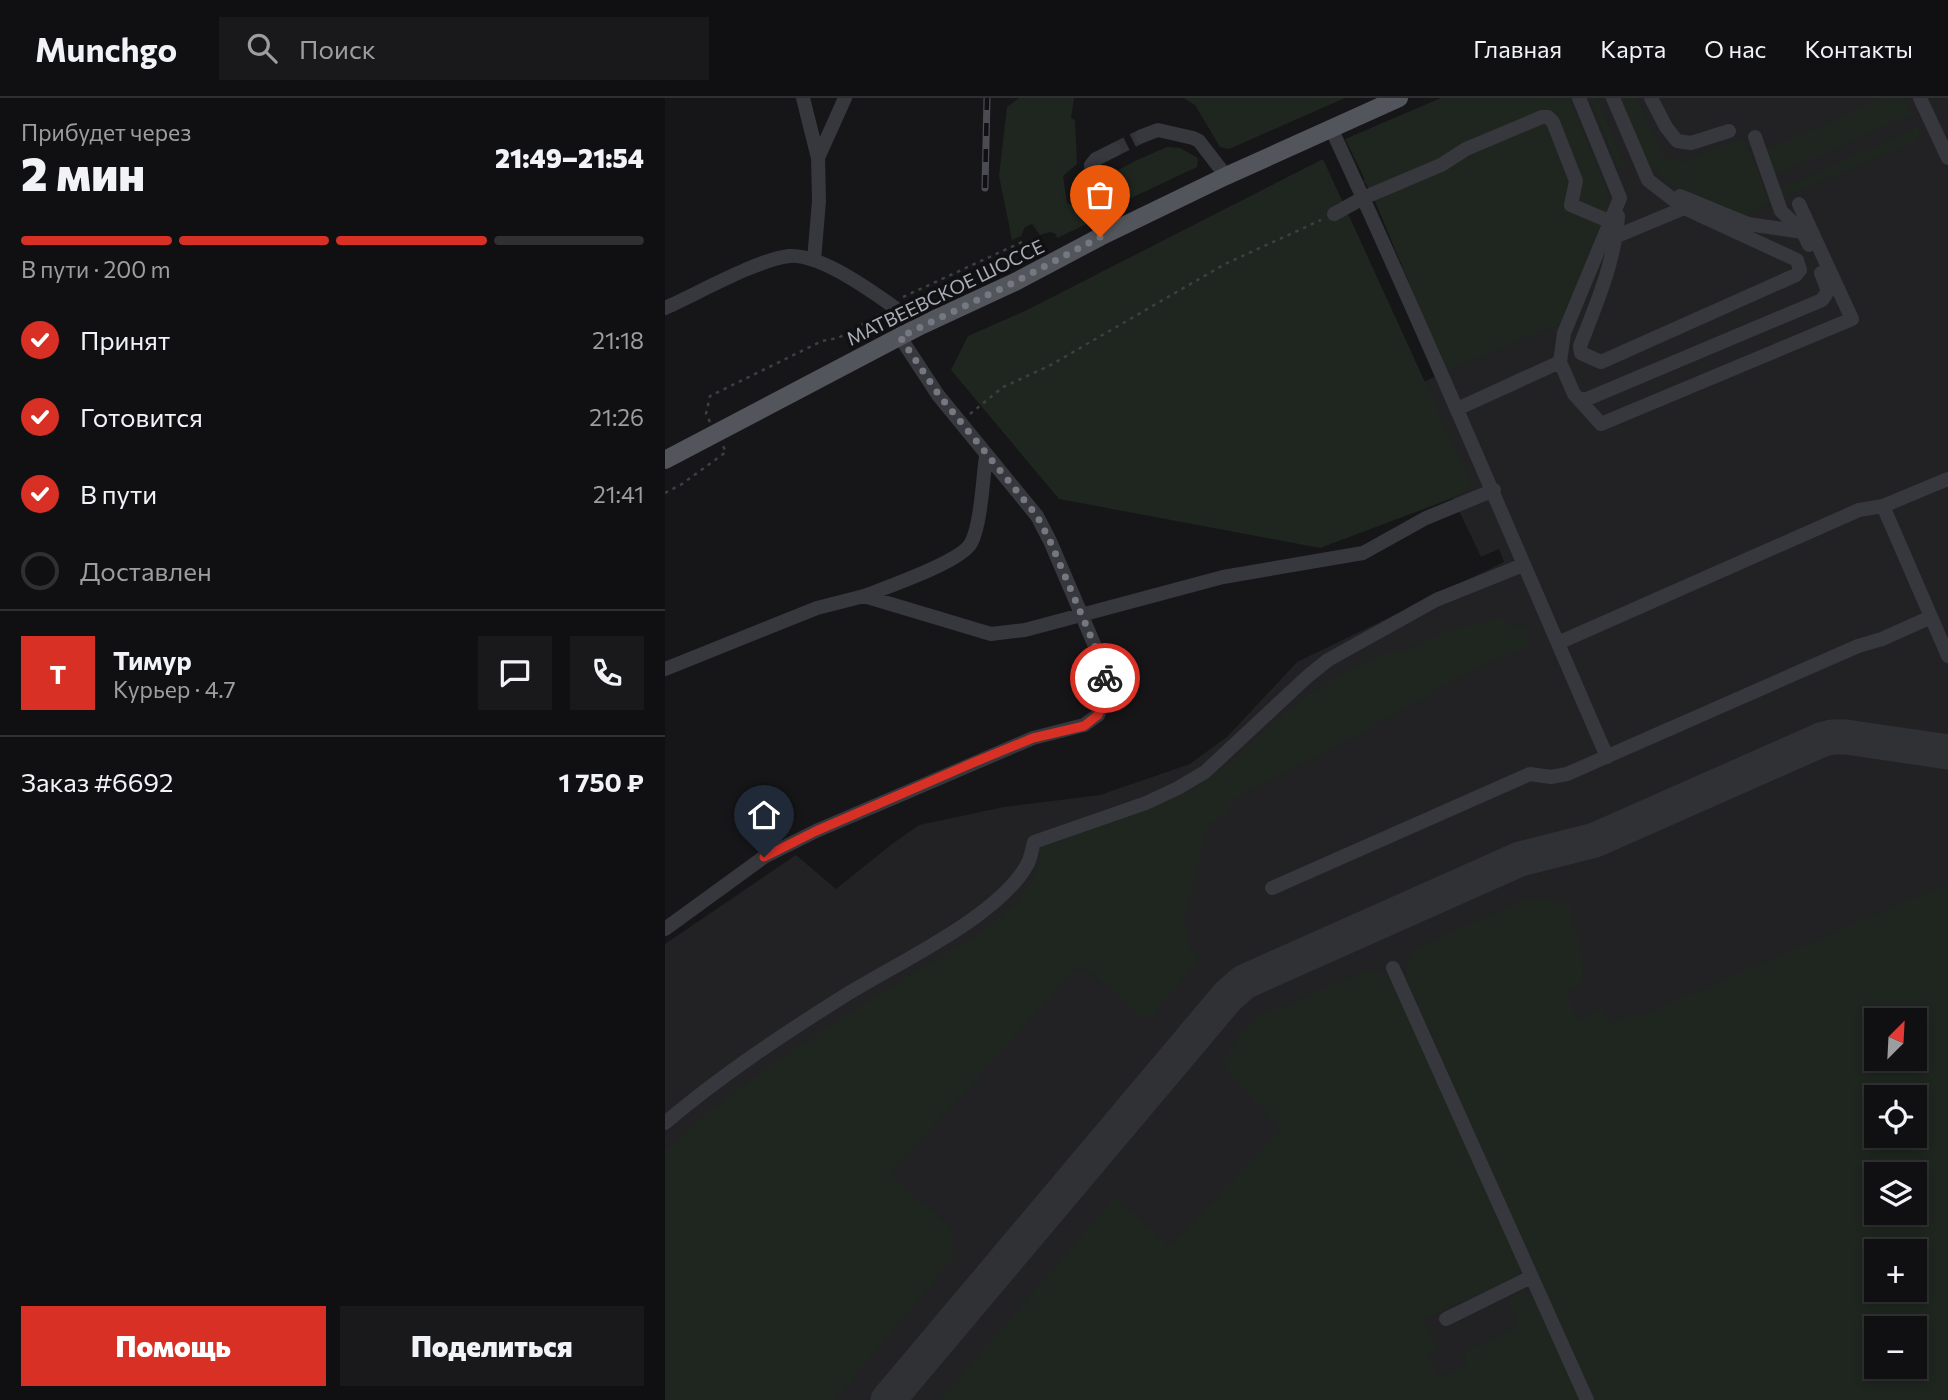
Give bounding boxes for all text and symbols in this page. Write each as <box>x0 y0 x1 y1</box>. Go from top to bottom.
search box <box>219 17 709 80</box>
text: Munchgo <box>35 28 177 69</box>
icon: search <box>243 29 281 67</box>
text: Поиск <box>299 33 376 64</box>
text: Главная <box>1473 34 1562 63</box>
text: Карта <box>1600 34 1666 63</box>
text: О нас <box>1704 34 1766 63</box>
text: Контакты <box>1804 34 1913 63</box>
text: Прибудет через <box>21 118 191 146</box>
text: 21:49–21:54 <box>495 142 644 173</box>
text: 2 мин <box>21 144 145 200</box>
pin <box>1070 165 1130 237</box>
icon: bag <box>1081 176 1119 214</box>
street label: МАТВЕЕВСКОЕ ШОССЕ <box>842 234 1048 350</box>
text: В пути · 200 m <box>21 255 171 283</box>
icon: check <box>21 321 59 359</box>
text: Принят <box>80 324 170 355</box>
text: 21:18 <box>592 326 644 354</box>
icon: check <box>21 398 59 436</box>
text: Готовится <box>80 401 203 432</box>
text: 21:26 <box>589 403 644 431</box>
icon: check <box>21 475 59 513</box>
text: В пути <box>80 478 157 509</box>
text: 21:41 <box>593 480 644 508</box>
text: Доставлен <box>80 555 212 586</box>
button: chat <box>478 636 552 710</box>
button: phone <box>570 636 644 710</box>
courier <box>1070 643 1140 713</box>
text: Тимур <box>113 644 192 675</box>
text: Т <box>50 658 66 689</box>
icon: bike <box>1086 659 1124 697</box>
text: Курьер · 4.7 <box>113 675 236 703</box>
text: Заказ #6692 <box>21 766 173 797</box>
text: 1 750 ₽ <box>559 766 644 797</box>
pin <box>734 785 794 857</box>
icon: home <box>745 796 783 834</box>
north arrow <box>1864 1008 1927 1071</box>
map controls <box>1864 1008 1927 1379</box>
button: locate <box>1864 1085 1927 1148</box>
button: layers <box>1864 1162 1927 1225</box>
button: + <box>1864 1239 1927 1302</box>
button: Помощь <box>21 1306 326 1386</box>
button: Поделиться <box>340 1306 644 1386</box>
button: − <box>1864 1316 1927 1379</box>

